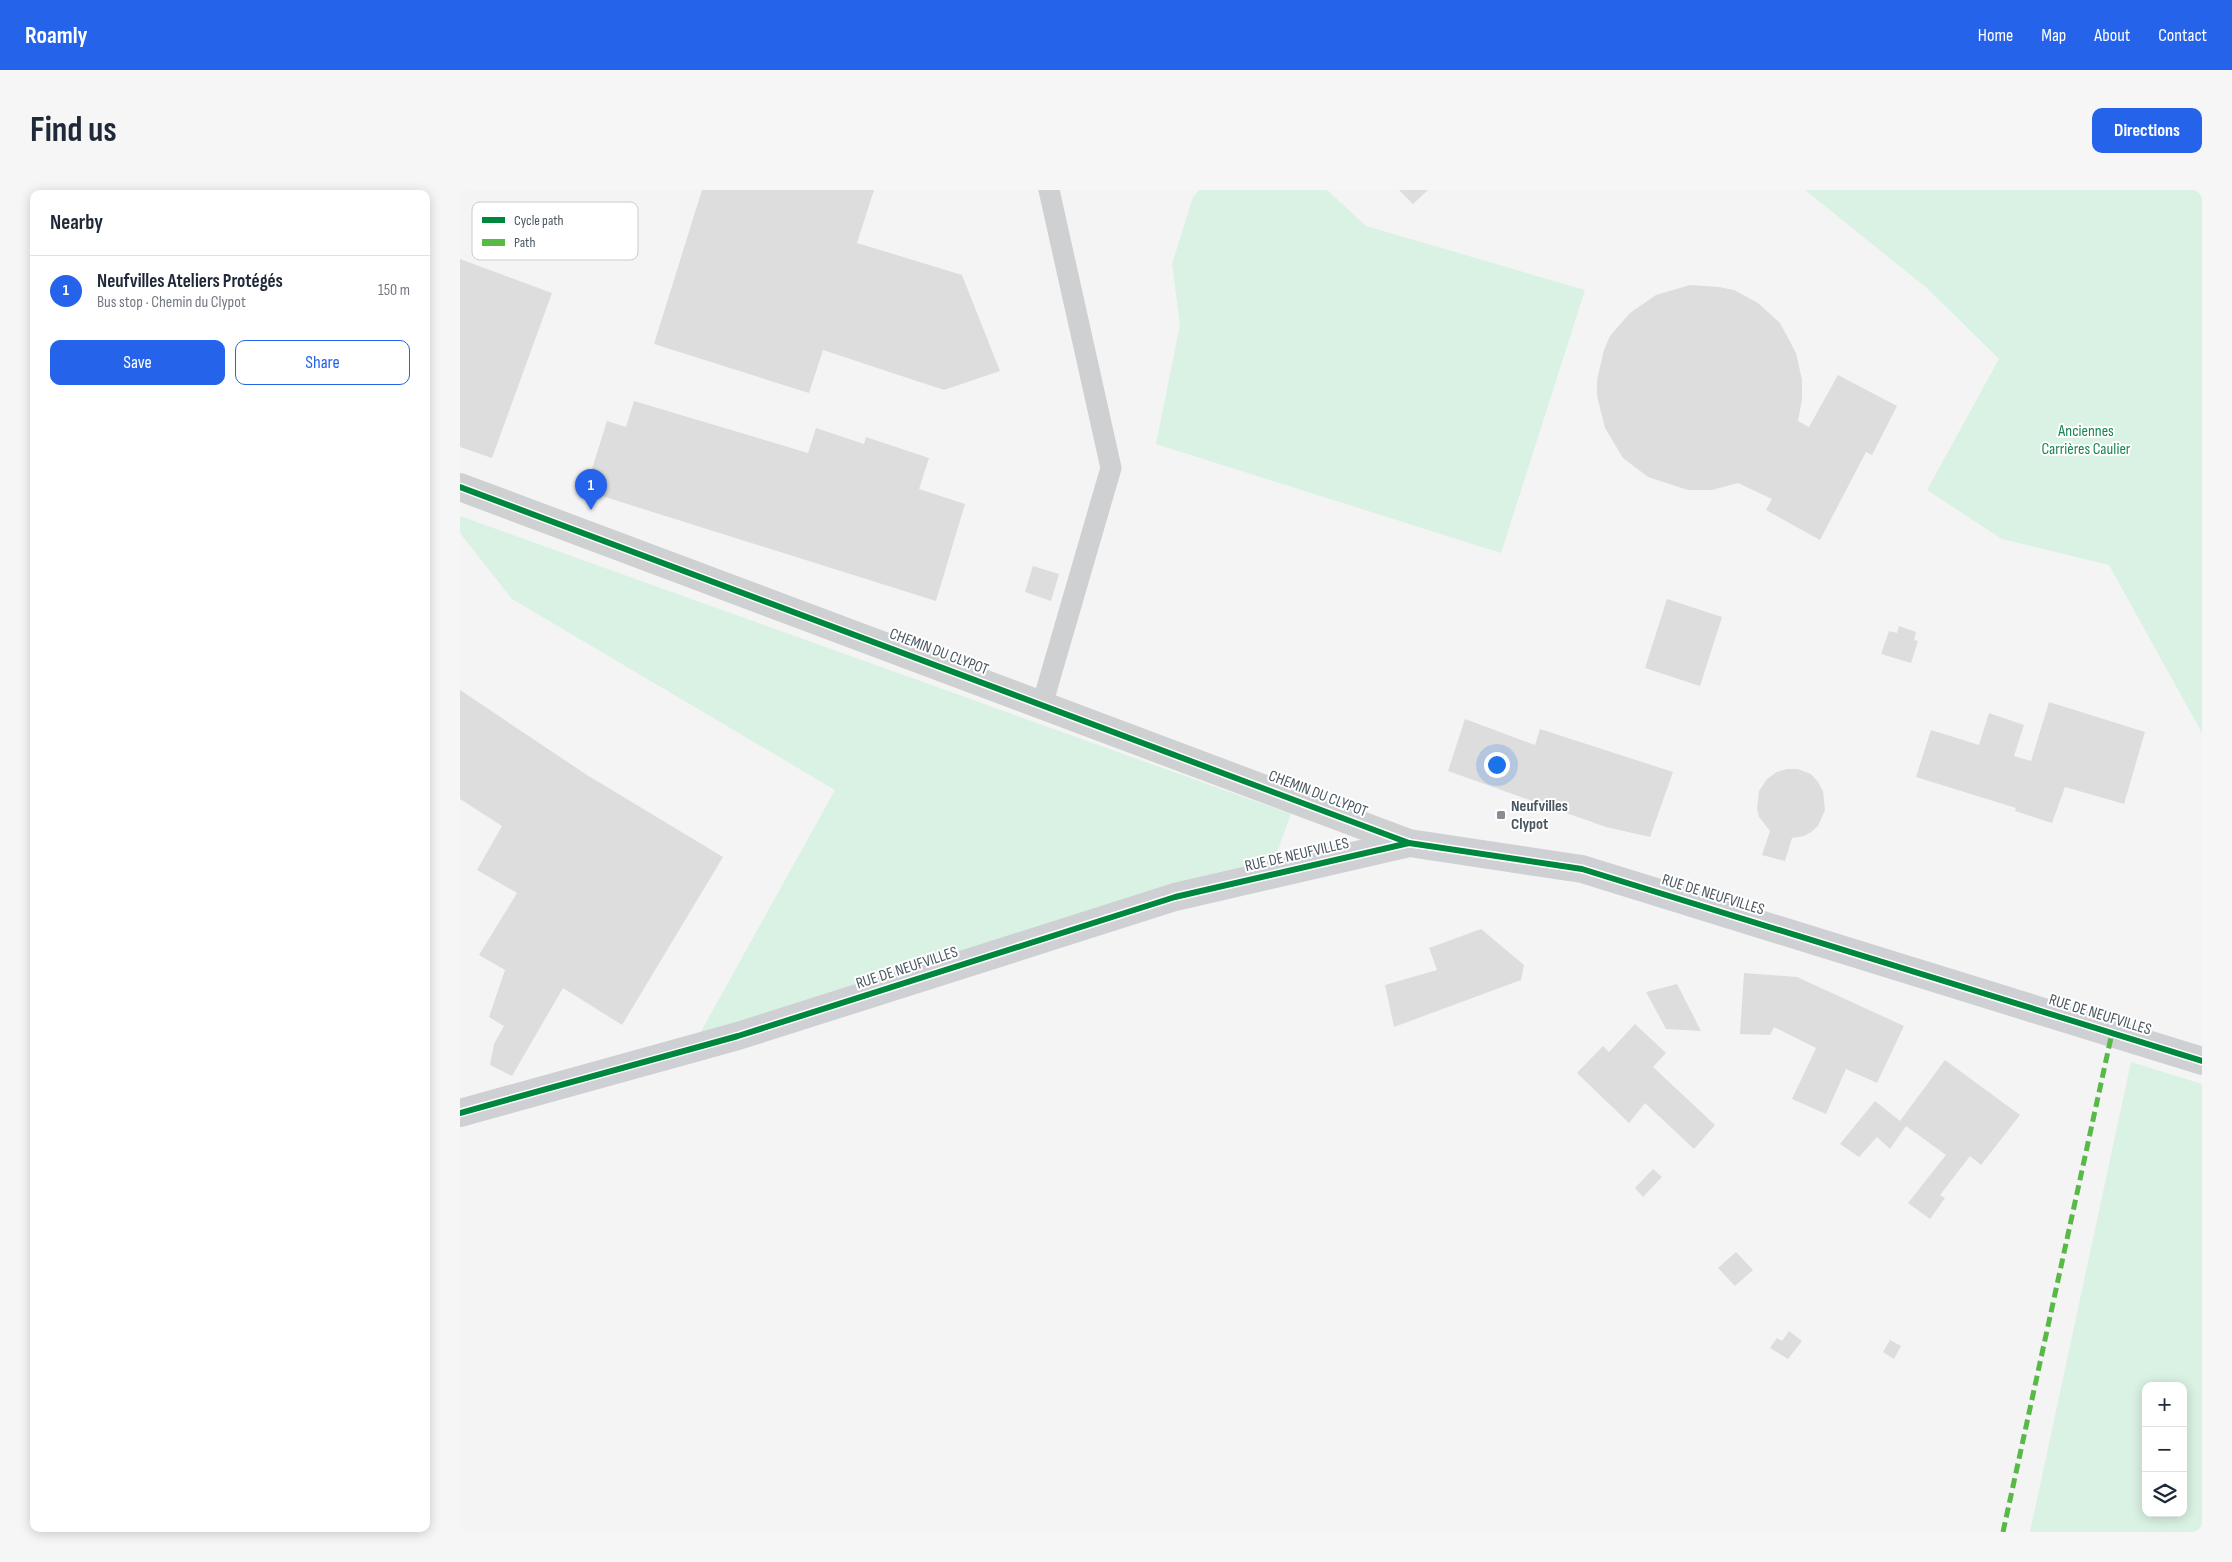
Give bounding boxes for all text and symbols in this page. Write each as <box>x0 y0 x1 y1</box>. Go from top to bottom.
text: Roamly <box>25 21 88 50</box>
text: Home <box>1978 25 2013 46</box>
text: Map <box>2041 25 2066 46</box>
text: About <box>2094 25 2130 46</box>
text: Contact <box>2158 25 2207 46</box>
button: Directions <box>2092 108 2202 153</box>
text: Find us <box>30 109 117 152</box>
legend <box>472 202 638 260</box>
text: Nearby <box>50 210 103 235</box>
text: Cycle path <box>514 212 564 229</box>
text: Path <box>514 234 535 251</box>
text: Neufvilles Ateliers Protégés <box>97 270 283 293</box>
text: 1 <box>63 281 69 300</box>
text: 150 m <box>378 281 410 300</box>
text: Bus stop · Chemin du Clypot <box>97 293 246 312</box>
button: Save <box>50 340 225 385</box>
button: Share <box>235 340 410 385</box>
park label: Anciennes Carrières Caulier <box>2042 422 2131 459</box>
pin: 1 <box>575 469 607 510</box>
street label: CHEMIN DU CLYPOT <box>887 624 992 680</box>
your location <box>1484 752 1510 778</box>
street label: CHEMIN DU CLYPOT <box>1266 766 1371 822</box>
place label: Neufvilles Clypot <box>1511 797 1568 834</box>
marker: Neufvilles Clypot <box>1495 809 1507 821</box>
street label: RUE DE NEUFVILLES <box>1243 834 1351 876</box>
street label: RUE DE NEUFVILLES <box>1659 870 1767 920</box>
street label: RUE DE NEUFVILLES <box>854 943 961 993</box>
street label: RUE DE NEUFVILLES <box>2046 990 2154 1040</box>
map controls <box>2142 1382 2187 1517</box>
button: + <box>2142 1382 2187 1427</box>
button: − <box>2142 1427 2187 1472</box>
button: layers <box>2142 1472 2187 1517</box>

